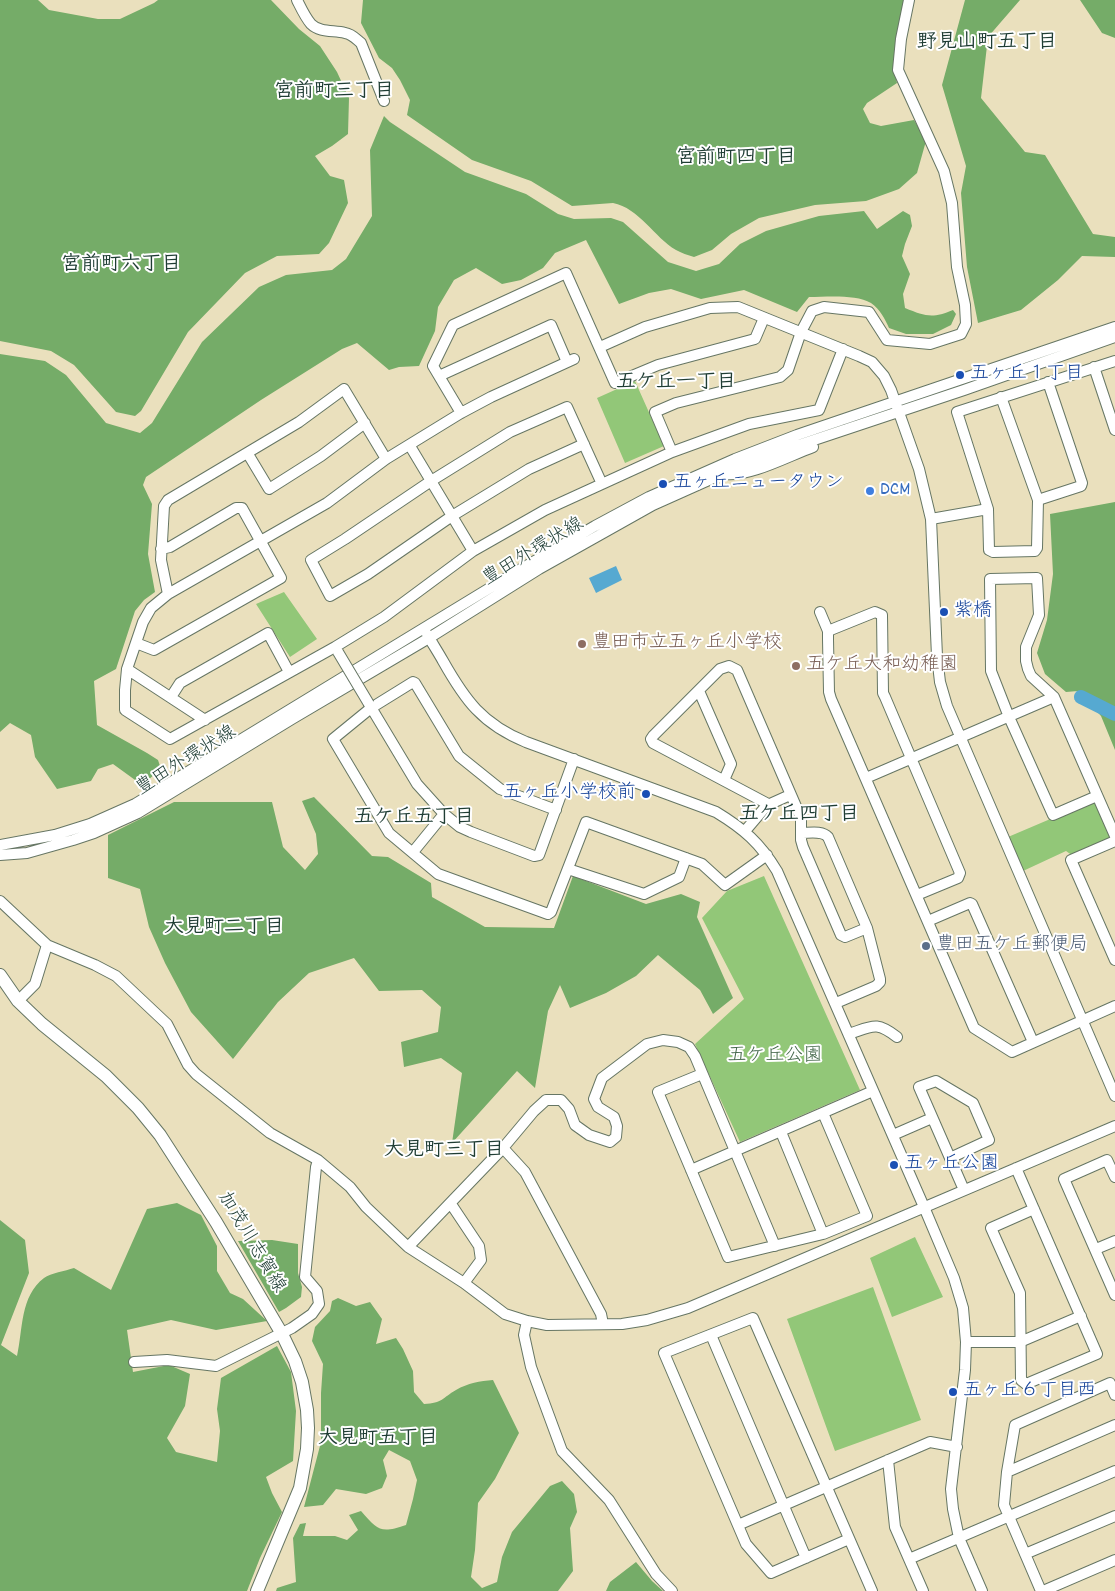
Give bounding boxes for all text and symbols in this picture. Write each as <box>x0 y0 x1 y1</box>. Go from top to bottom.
district label: 野見山町五丁目 <box>917 32 1057 56</box>
district label: 宮前町三丁目 <box>274 81 394 105</box>
district label: 宮前町四丁目 <box>676 147 796 171</box>
district label: 宮前町六丁目 <box>61 254 181 278</box>
place label: 五ヶ丘１丁目 <box>970 364 1084 386</box>
marker: 五ヶ丘１丁目 <box>954 369 966 381</box>
district label: 五ケ丘一丁目 <box>616 372 736 396</box>
place label: 五ヶ丘ニュータウン <box>673 473 844 495</box>
marker: 五ヶ丘ニュータウン <box>657 478 669 490</box>
place label: DCM <box>880 480 910 502</box>
marker: DCM <box>864 485 876 497</box>
street label: 豊田外環状線 <box>479 514 589 592</box>
place label: 紫橋 <box>954 601 992 623</box>
marker: 紫橋 <box>938 606 950 618</box>
place label: 豊田市立五ヶ丘小学校 <box>592 633 782 655</box>
marker: 豊田市立五ヶ丘小学校 <box>576 638 588 650</box>
place label: 五ケ丘大和幼稚園 <box>806 655 958 677</box>
marker: 五ケ丘大和幼稚園 <box>790 660 802 672</box>
street label: 豊田外環状線 <box>133 722 241 802</box>
place label: 五ヶ丘小学校前 <box>503 783 636 805</box>
marker: 五ヶ丘小学校前 <box>640 788 652 800</box>
district label: 五ケ丘四丁目 <box>739 804 859 828</box>
district label: 五ケ丘五丁目 <box>354 807 474 831</box>
district label: 大見町二丁目 <box>164 917 284 941</box>
place label: 豊田五ケ丘郵便局 <box>936 935 1088 957</box>
marker: 豊田五ケ丘郵便局 <box>920 940 932 952</box>
park label: 五ケ丘公園 <box>728 1046 822 1068</box>
district label: 大見町三丁目 <box>384 1140 504 1164</box>
place label: 五ヶ丘公園 <box>904 1154 999 1176</box>
marker: 五ヶ丘公園 <box>888 1159 900 1171</box>
street label: 加茂川志賀線 <box>211 1188 289 1298</box>
place label: 五ヶ丘６丁目西 <box>963 1381 1096 1403</box>
marker: 五ヶ丘６丁目西 <box>947 1386 959 1398</box>
district label: 大見町五丁目 <box>318 1428 438 1452</box>

